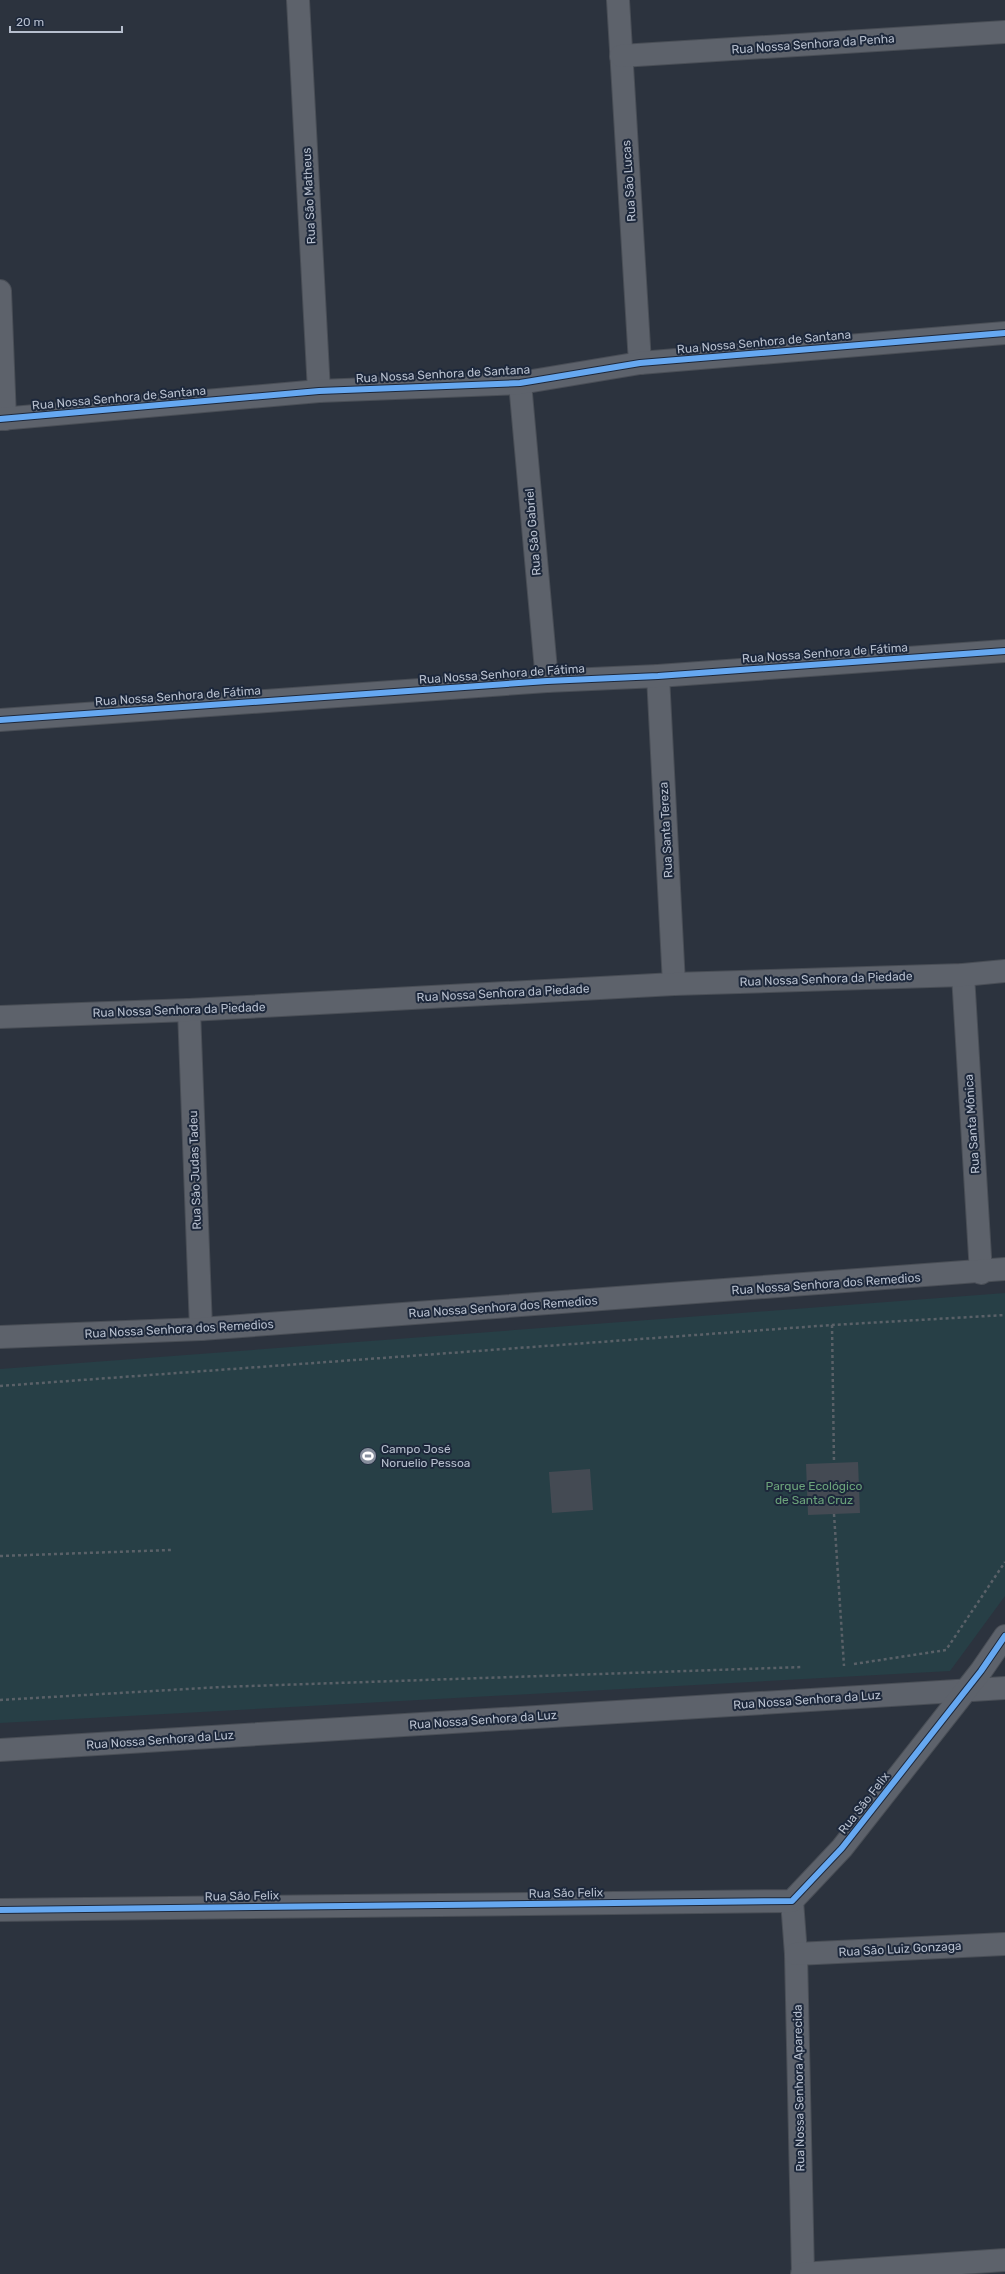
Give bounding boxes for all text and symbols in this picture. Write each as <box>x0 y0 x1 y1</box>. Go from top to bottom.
scale bar <box>10 8 122 34</box>
text: 20 m <box>16 15 44 29</box>
street label: Rua Nossa Senhora da Penha <box>731 31 895 57</box>
street label: Rua São Lucas <box>619 140 639 222</box>
street label: Rua São Matheus <box>299 147 319 245</box>
street label: Rua Nossa Senhora de Santana <box>676 327 852 357</box>
street label: Rua Nossa Senhora de Santana <box>355 362 531 386</box>
street label: Rua Nossa Senhora de Santana <box>31 383 207 413</box>
street label: Rua São Gabriel <box>522 488 544 576</box>
street label: Rua Nossa Senhora de Fátima <box>742 640 908 666</box>
street label: Rua Nossa Senhora de Fátima <box>419 661 585 687</box>
street label: Rua Nossa Senhora de Fátima <box>95 683 261 709</box>
street label: Rua Santa Tereza <box>656 782 676 878</box>
street label: Rua Nossa Senhora da Piedade <box>739 969 913 989</box>
street label: Rua Nossa Senhora da Piedade <box>416 981 590 1005</box>
street label: Rua Nossa Senhora da Piedade <box>92 1000 266 1020</box>
street label: Rua Santa Mônica <box>962 1074 982 1174</box>
street label: Rua São Judas Tadeu <box>186 1110 204 1230</box>
street label: Rua Nossa Senhora dos Remedios <box>731 1270 921 1298</box>
street label: Rua Nossa Senhora dos Remedios <box>408 1293 598 1321</box>
street label: Rua Nossa Senhora dos Remedios <box>84 1317 274 1341</box>
place label: Campo José Noruelio Pessoa <box>381 1442 470 1470</box>
sports icon: Campo José Noruelio Pessoa <box>358 1446 378 1466</box>
park label: Parque Ecológico de Santa Cruz <box>766 1479 863 1507</box>
street label: Rua Nossa Senhora da Luz <box>733 1688 881 1712</box>
street label: Rua Nossa Senhora da Luz <box>409 1708 557 1732</box>
street label: Rua Nossa Senhora da Luz <box>86 1728 234 1752</box>
street label: Rua São Felix <box>836 1769 893 1837</box>
street label: Rua São Felix <box>529 1885 604 1901</box>
street label: Rua São Felix <box>205 1888 280 1904</box>
street label: Rua São Luiz Gonzaga <box>838 1939 962 1959</box>
street label: Rua Nossa Senhora Aparecida <box>791 2004 807 2172</box>

